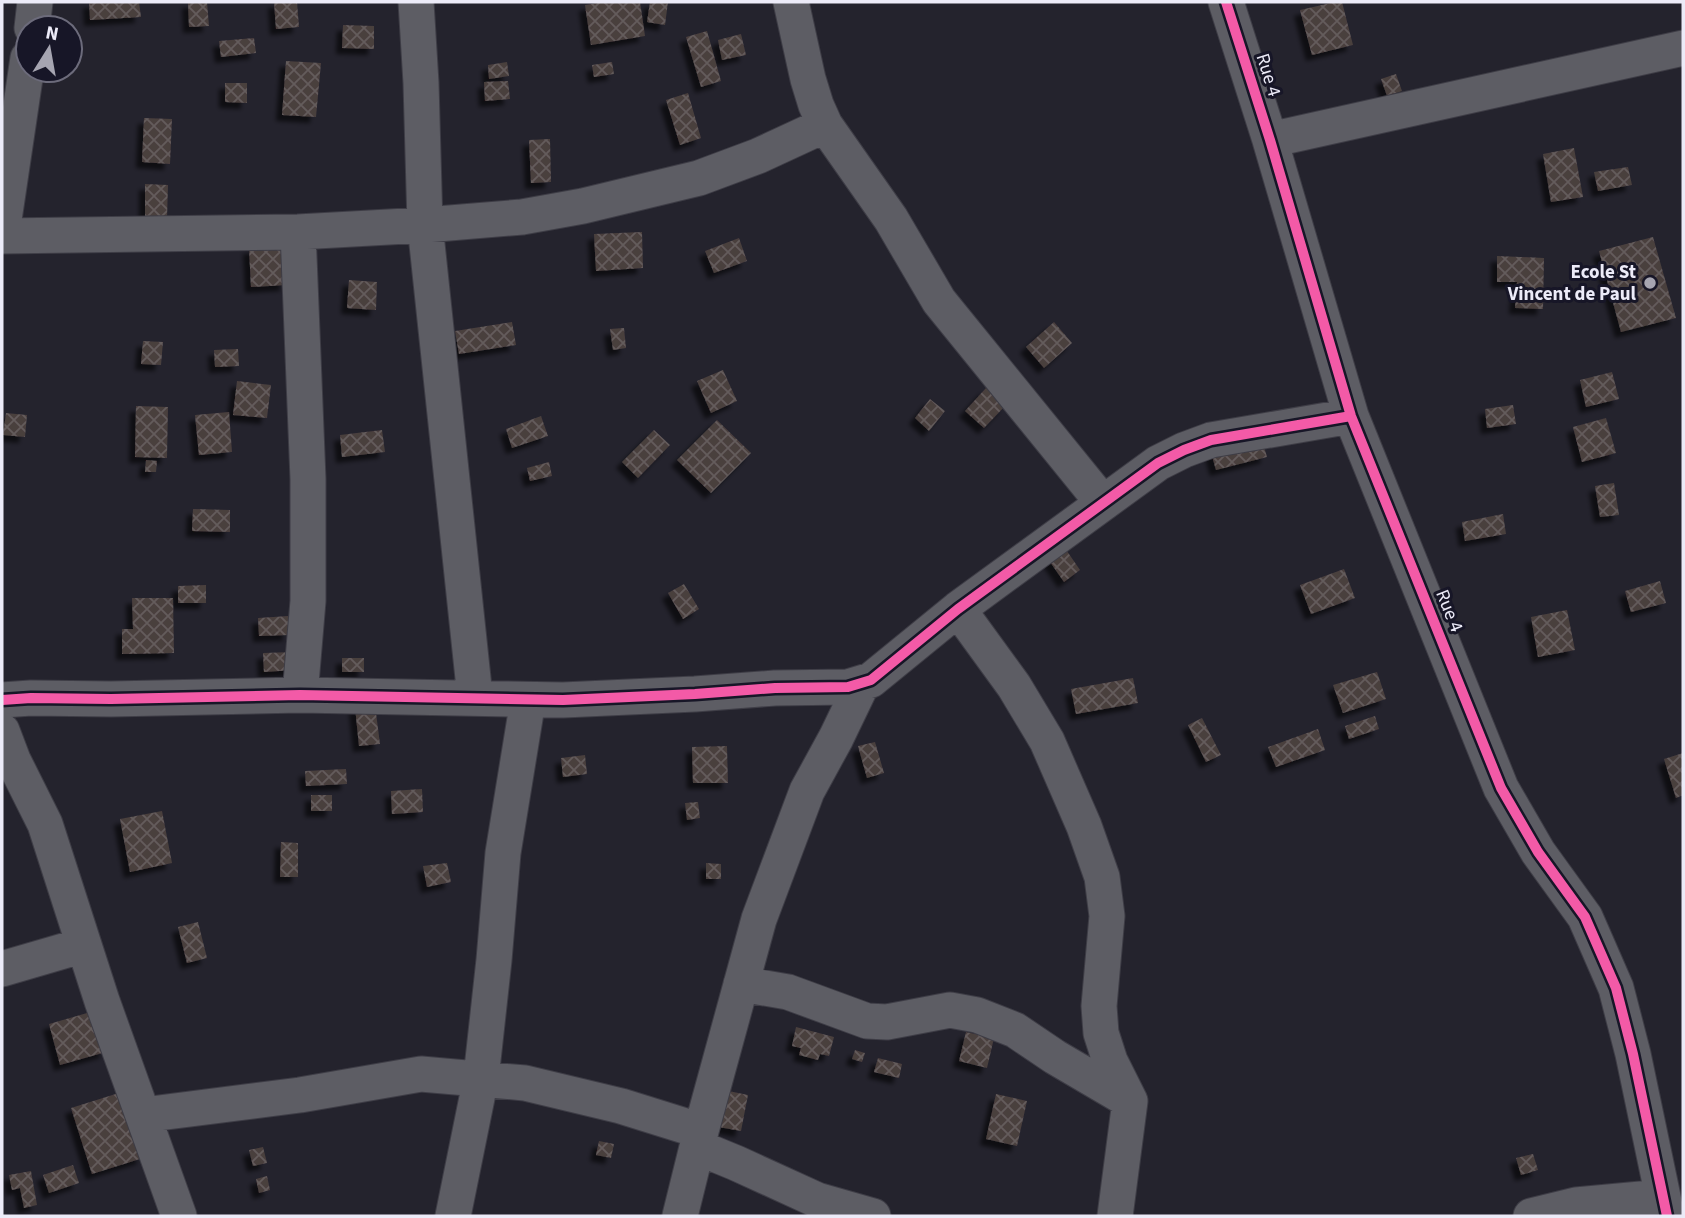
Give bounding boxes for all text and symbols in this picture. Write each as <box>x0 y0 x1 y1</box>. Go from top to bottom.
north arrow <box>14 14 84 84</box>
text: N <box>43 19 61 48</box>
street label: Rue 4 <box>1249 50 1287 100</box>
place label: Ecole St Vincent de Paul <box>1507 259 1637 308</box>
marker: Ecole St Vincent de Paul <box>1642 275 1658 291</box>
street label: Rue 4 <box>1428 586 1470 636</box>

